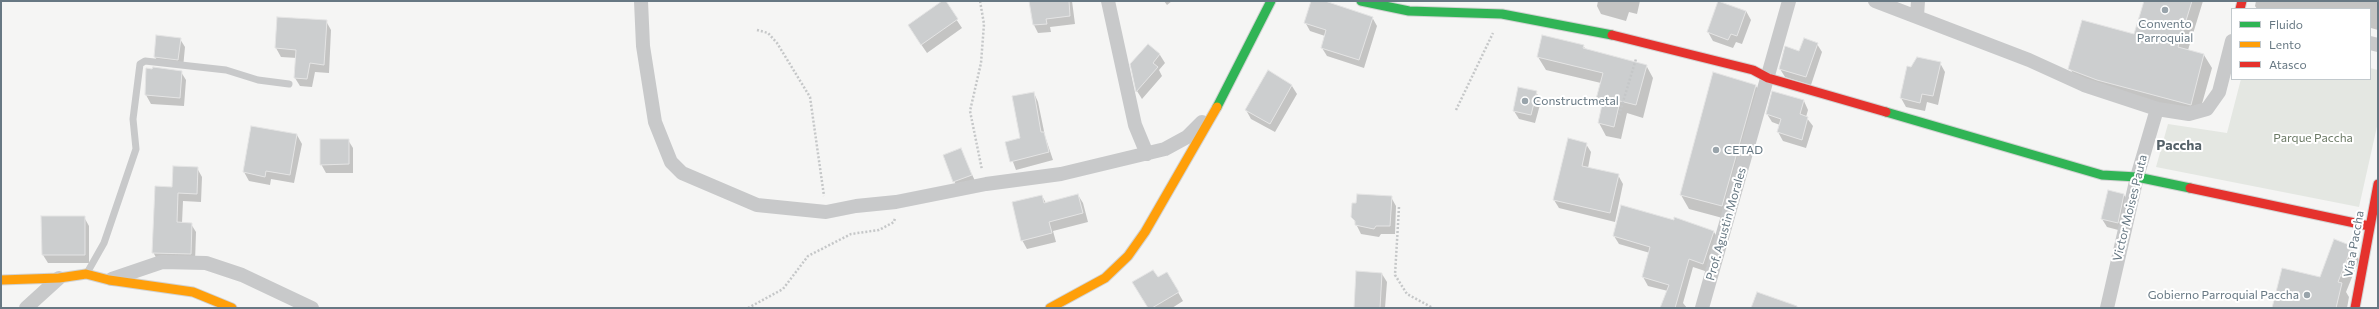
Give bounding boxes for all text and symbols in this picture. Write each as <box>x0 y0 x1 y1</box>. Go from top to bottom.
marker: Convento Parroquial <box>2160 5 2170 15</box>
legend <box>2231 8 2371 80</box>
place label: Convento Parroquial <box>2137 17 2193 45</box>
text: Fluido <box>2269 17 2303 31</box>
text: Lento <box>2269 37 2301 51</box>
text: Atasco <box>2269 57 2307 71</box>
place label: Constructmetal <box>1533 94 1619 108</box>
marker: Constructmetal <box>1520 96 1530 106</box>
park label: Parque Paccha <box>2273 131 2353 145</box>
district label: Paccha <box>2156 137 2202 153</box>
place label: CETAD <box>1724 143 1763 157</box>
marker: CETAD <box>1711 145 1721 155</box>
street label: Victor Moises Pauta <box>2110 153 2150 263</box>
street label: Prof. Agustin Morales <box>1703 166 1749 282</box>
street label: Vía a Paccha <box>2341 210 2367 278</box>
place label: Gobierno Parroquial Paccha <box>2148 288 2299 302</box>
marker: Gobierno Parroquial Paccha <box>2302 290 2312 300</box>

